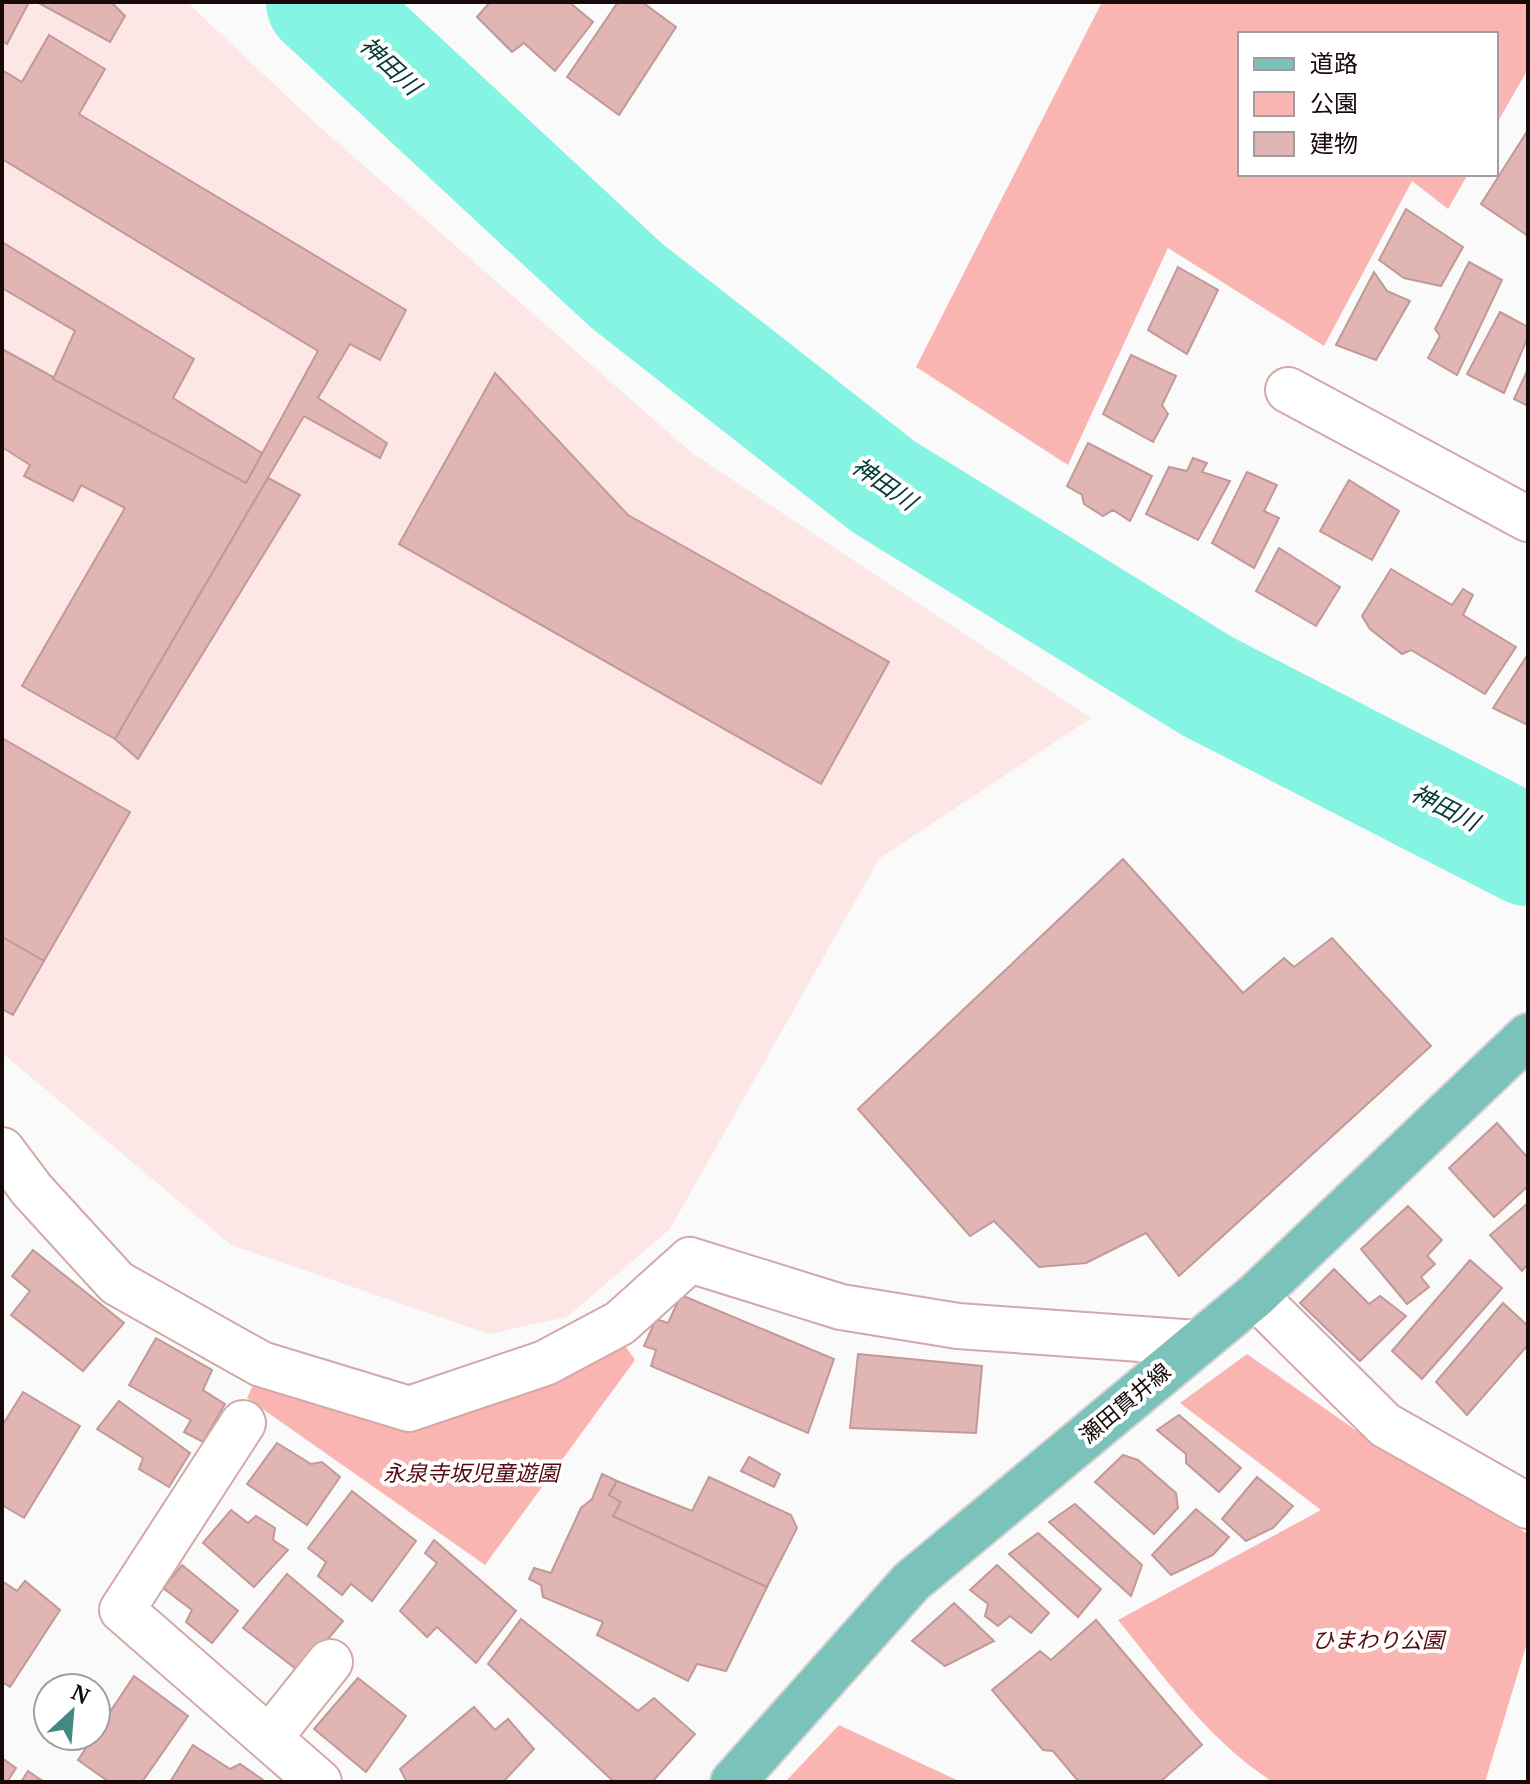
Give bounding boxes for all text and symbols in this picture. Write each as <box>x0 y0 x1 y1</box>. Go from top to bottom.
water label: 神田川 <box>353 29 430 104</box>
legend <box>1238 32 1498 176</box>
text: 道路 <box>1310 47 1358 79</box>
text: 公園 <box>1310 87 1358 119</box>
text: 建物 <box>1310 127 1358 159</box>
water label: 神田川 <box>846 449 926 519</box>
water label: 神田川 <box>1406 777 1487 839</box>
street label: 瀬田貫井線 <box>1073 1356 1176 1449</box>
park label: 永泉寺坂児童遊園 <box>383 1458 562 1487</box>
park label: ひまわり公園 <box>1312 1625 1447 1654</box>
north arrow <box>32 1672 112 1752</box>
text: N <box>67 1677 95 1710</box>

